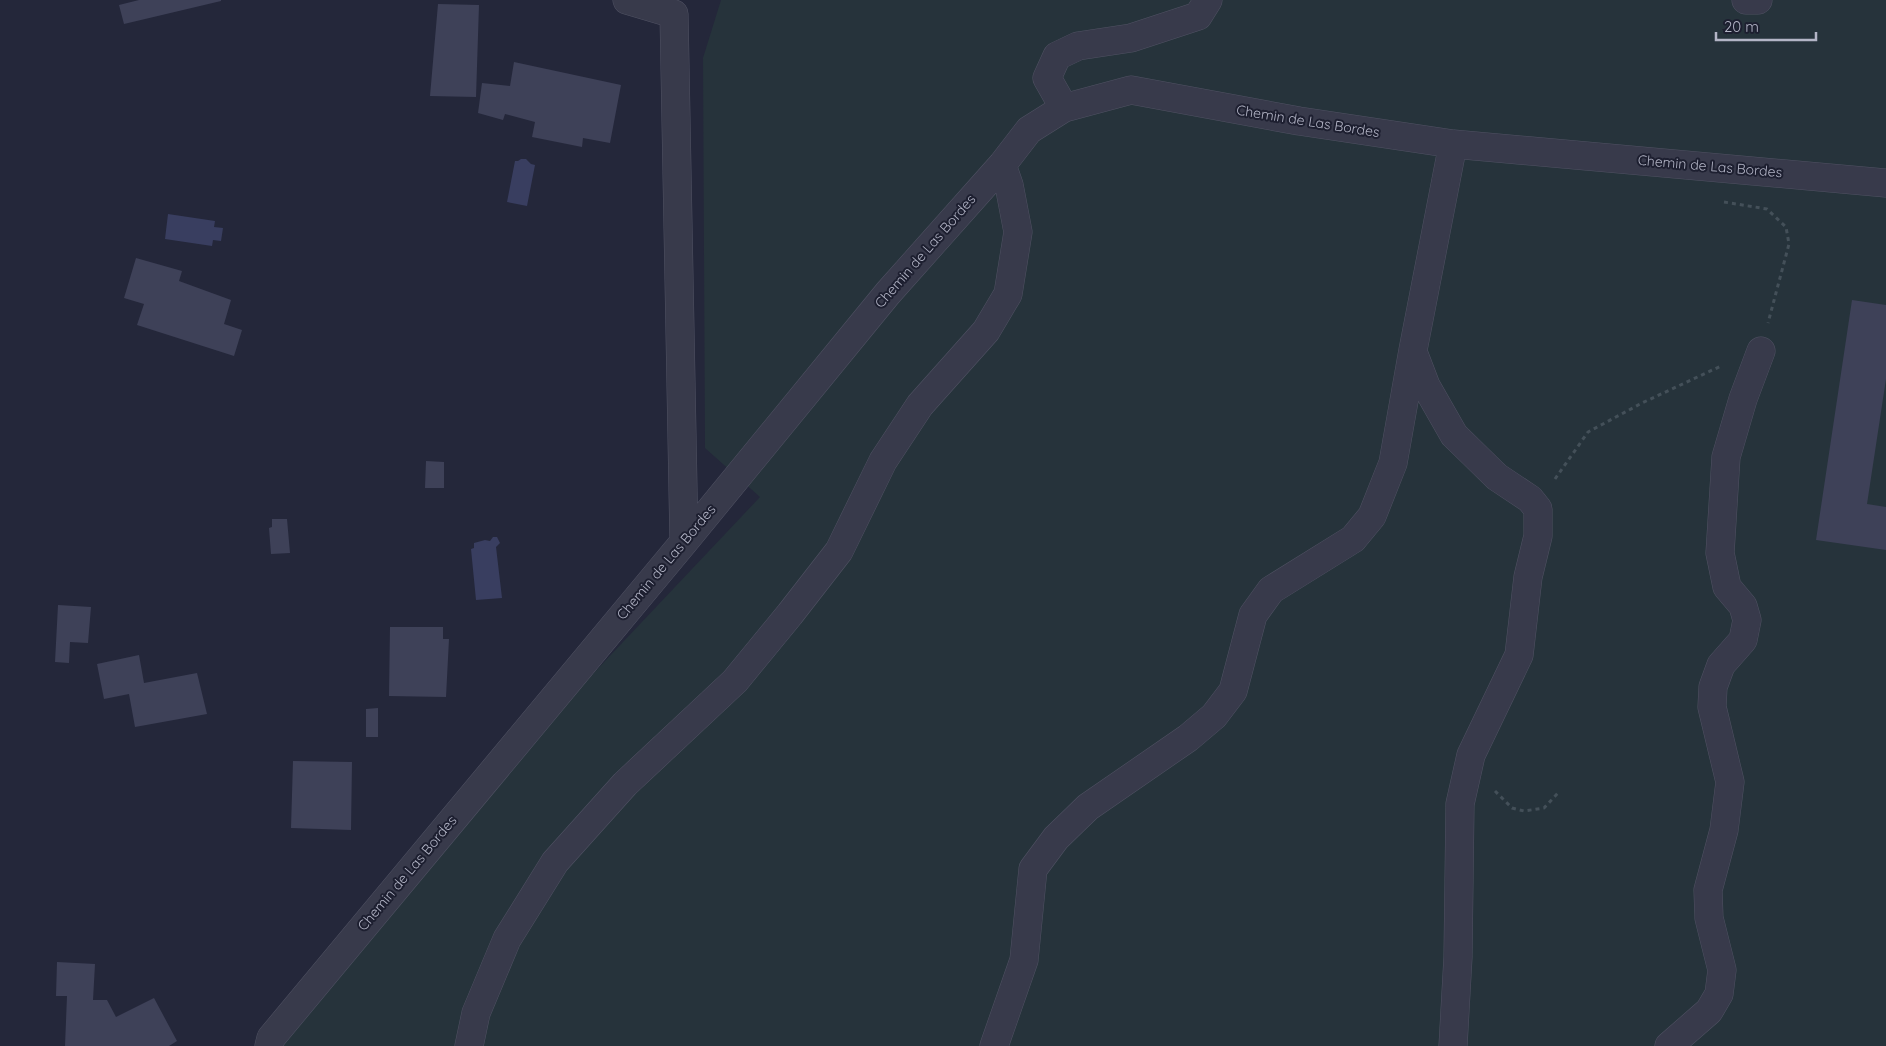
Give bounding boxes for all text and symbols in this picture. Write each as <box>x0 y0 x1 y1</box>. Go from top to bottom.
scale bar <box>1716 10 1816 42</box>
text: 20 m <box>1724 17 1759 36</box>
street label: Chemin de Las Bordes <box>1235 101 1381 141</box>
street label: Chemin de Las Bordes <box>1637 151 1783 181</box>
street label: Chemin de Las Bordes <box>871 190 979 312</box>
street label: Chemin de Las Bordes <box>613 501 719 623</box>
street label: Chemin de Las Bordes <box>354 812 460 934</box>

